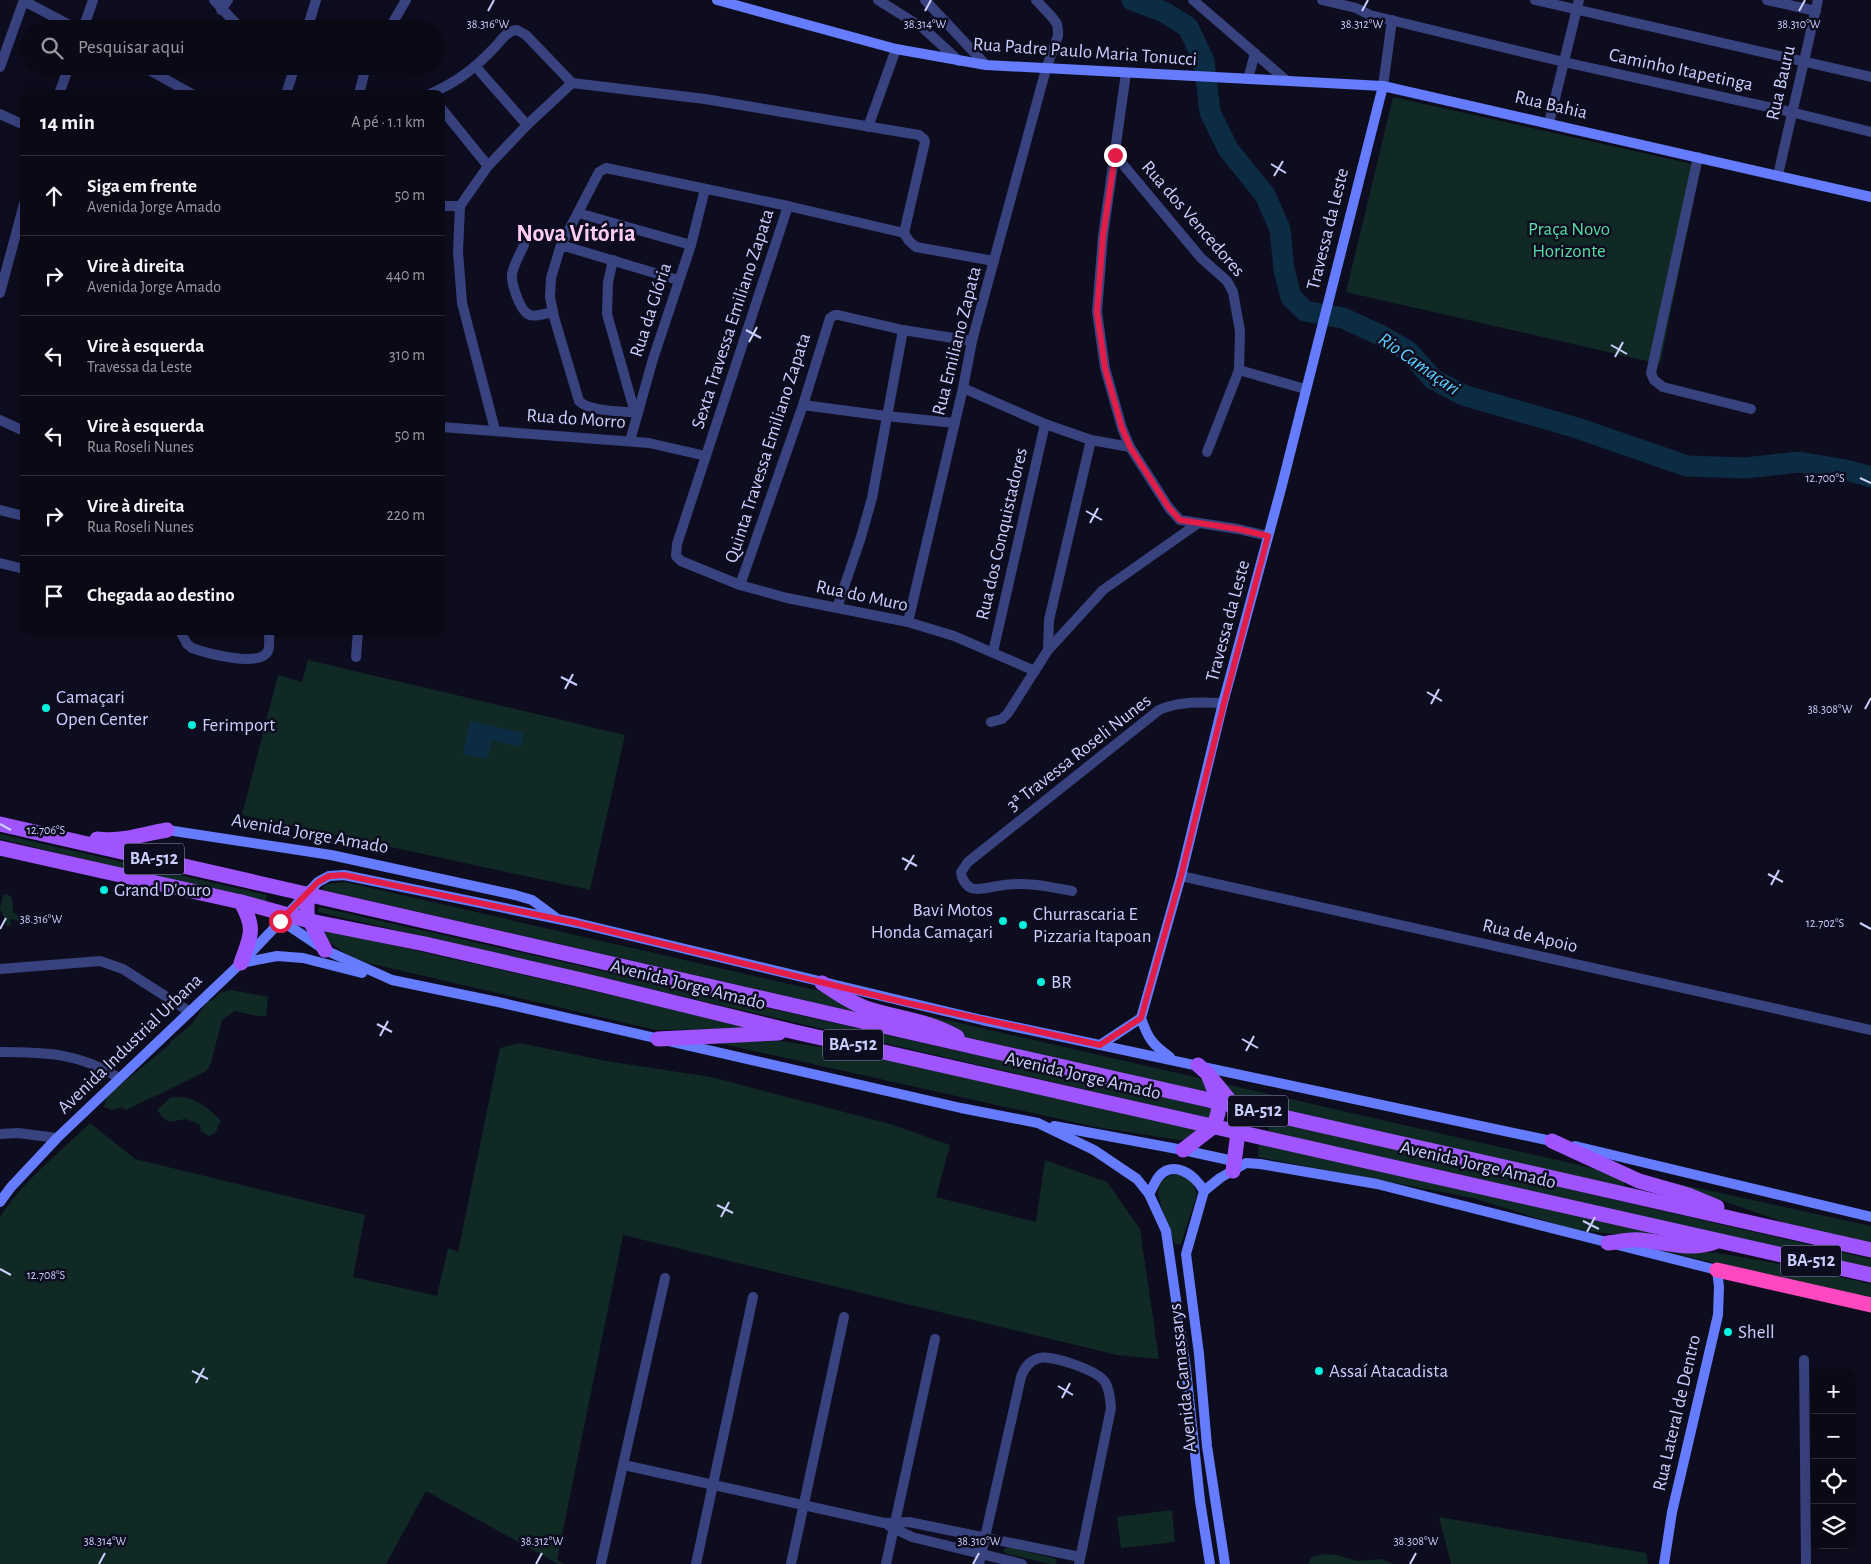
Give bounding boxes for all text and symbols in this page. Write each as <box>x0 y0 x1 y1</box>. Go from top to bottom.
text: 38.316°W <box>467 18 510 30</box>
text: 38.314°W <box>904 18 947 30</box>
text: 38.312°W <box>1341 18 1383 30</box>
text: 38.310°W <box>1777 18 1821 30</box>
search box <box>20 20 445 75</box>
icon: search <box>38 34 66 62</box>
street label: Rua Padre Paulo Maria Tonucci <box>972 35 1198 69</box>
text: Pesquisar aqui <box>78 38 184 57</box>
street label: Rua Bauru <box>1763 43 1799 122</box>
street label: Caminho Itapetinga <box>1607 45 1755 95</box>
street label: Rua Bahia <box>1513 87 1589 123</box>
text: 14 min <box>40 112 95 133</box>
text: A pé · 1.1 km <box>351 114 425 130</box>
route end <box>1104 144 1127 167</box>
street label: Rua dos Vencedores <box>1138 157 1248 281</box>
street label: Travessa da Leste <box>1304 166 1352 292</box>
text: Siga em frente <box>87 177 197 196</box>
icon: ahead <box>40 182 68 210</box>
text: 50 m <box>394 187 425 203</box>
text: Avenida Jorge Amado <box>87 199 221 215</box>
street label: Sexta Travessa Emiliano Zapata <box>688 207 778 431</box>
park label: Praça Novo Horizonte <box>1528 220 1610 261</box>
district label: Nova Vitória <box>516 222 636 246</box>
text: Vire à direita <box>87 257 185 276</box>
street label: Rua da Glória <box>627 260 675 360</box>
icon: right <box>40 262 68 290</box>
street label: Rua Emiliano Zapata <box>929 264 985 417</box>
text: 440 m <box>386 267 425 283</box>
text: Avenida Jorge Amado <box>87 279 221 295</box>
water label: Rio Camaçari <box>1375 329 1463 399</box>
street label: Quinta Travessa Emiliano Zapata <box>722 331 814 565</box>
text: Vire à esquerda <box>87 337 204 356</box>
icon: left <box>40 342 68 370</box>
text: 310 m <box>389 347 425 363</box>
text: Travessa da Leste <box>87 359 192 375</box>
street label: Rua do Morro <box>526 406 626 432</box>
text: Vire à esquerda <box>87 417 204 436</box>
icon: left <box>40 422 68 450</box>
text: 50 m <box>394 427 425 443</box>
text: Rua Roseli Nunes <box>87 439 194 455</box>
street label: Rua dos Conquistadores <box>973 446 1031 622</box>
text: 12.700°S <box>1805 472 1845 484</box>
text: Vire à direita <box>87 497 185 516</box>
icon: right <box>40 502 68 530</box>
text: 220 m <box>387 507 425 523</box>
text: Rua Roseli Nunes <box>87 519 194 535</box>
street label: Travessa da Leste <box>1203 558 1253 684</box>
street label: Rua do Muro <box>814 577 910 615</box>
icon: arrive <box>40 582 68 610</box>
text: Chegada ao destino <box>87 586 235 605</box>
place label: Camaçari Open Center <box>56 688 148 729</box>
street label: 3ª Travessa Roseli Nunes <box>1003 691 1155 815</box>
marker: Camaçari Open Center <box>40 702 52 714</box>
text: 38.308°W <box>1808 703 1853 715</box>
place label: Ferimport <box>202 716 275 735</box>
marker: Ferimport <box>186 719 198 731</box>
street label: Avenida Jorge Amado <box>230 811 390 857</box>
text: 12.706°S <box>27 824 66 836</box>
road number: BA-512 <box>124 844 184 874</box>
place label: Grand D'ouro <box>114 881 211 900</box>
marker: Grand D'ouro <box>98 884 110 896</box>
place label: Bavi Motos Honda Camaçari <box>871 901 993 942</box>
place label: Churrascaria E Pizzaria Itapoan <box>1033 905 1152 946</box>
route start <box>269 910 292 933</box>
text: 38.316°W <box>20 913 63 925</box>
marker: Bavi Motos Honda Camaçari <box>997 915 1009 927</box>
street label: Rua de Apoio <box>1481 916 1579 956</box>
text: 12.702°S <box>1806 917 1844 929</box>
marker: Churrascaria E Pizzaria Itapoan <box>1017 919 1029 931</box>
street label: Avenida Jorge Amado <box>608 957 768 1013</box>
street label: Avenida Industrial Urbana <box>54 970 206 1118</box>
place label: BR <box>1051 973 1072 992</box>
marker: BR <box>1035 976 1047 988</box>
road number: BA-512 <box>823 1030 883 1060</box>
street label: Avenida Jorge Amado <box>1003 1049 1163 1103</box>
road number: BA-512 <box>1228 1096 1288 1126</box>
street label: Avenida Jorge Amado <box>1398 1138 1558 1192</box>
road number: BA-512 <box>1781 1246 1841 1276</box>
text: 12.708°S <box>27 1269 66 1281</box>
street label: Avenida Camassarys <box>1166 1302 1200 1454</box>
place label: Shell <box>1738 1323 1775 1342</box>
marker: Shell <box>1722 1326 1734 1338</box>
street label: Rua Lateral de Dentro <box>1650 1333 1704 1493</box>
place label: Assaí Atacadista <box>1329 1362 1448 1381</box>
marker: Assaí Atacadista <box>1313 1365 1325 1377</box>
map controls <box>1811 1369 1856 1549</box>
button: + <box>1811 1369 1856 1414</box>
button: − <box>1811 1414 1856 1459</box>
button: locate <box>1811 1459 1856 1504</box>
button: layers <box>1811 1504 1856 1549</box>
text: 38.314°W <box>84 1535 127 1547</box>
text: 38.312°W <box>521 1535 563 1547</box>
text: 38.310°W <box>957 1535 1001 1547</box>
text: 38.308°W <box>1394 1535 1439 1547</box>

